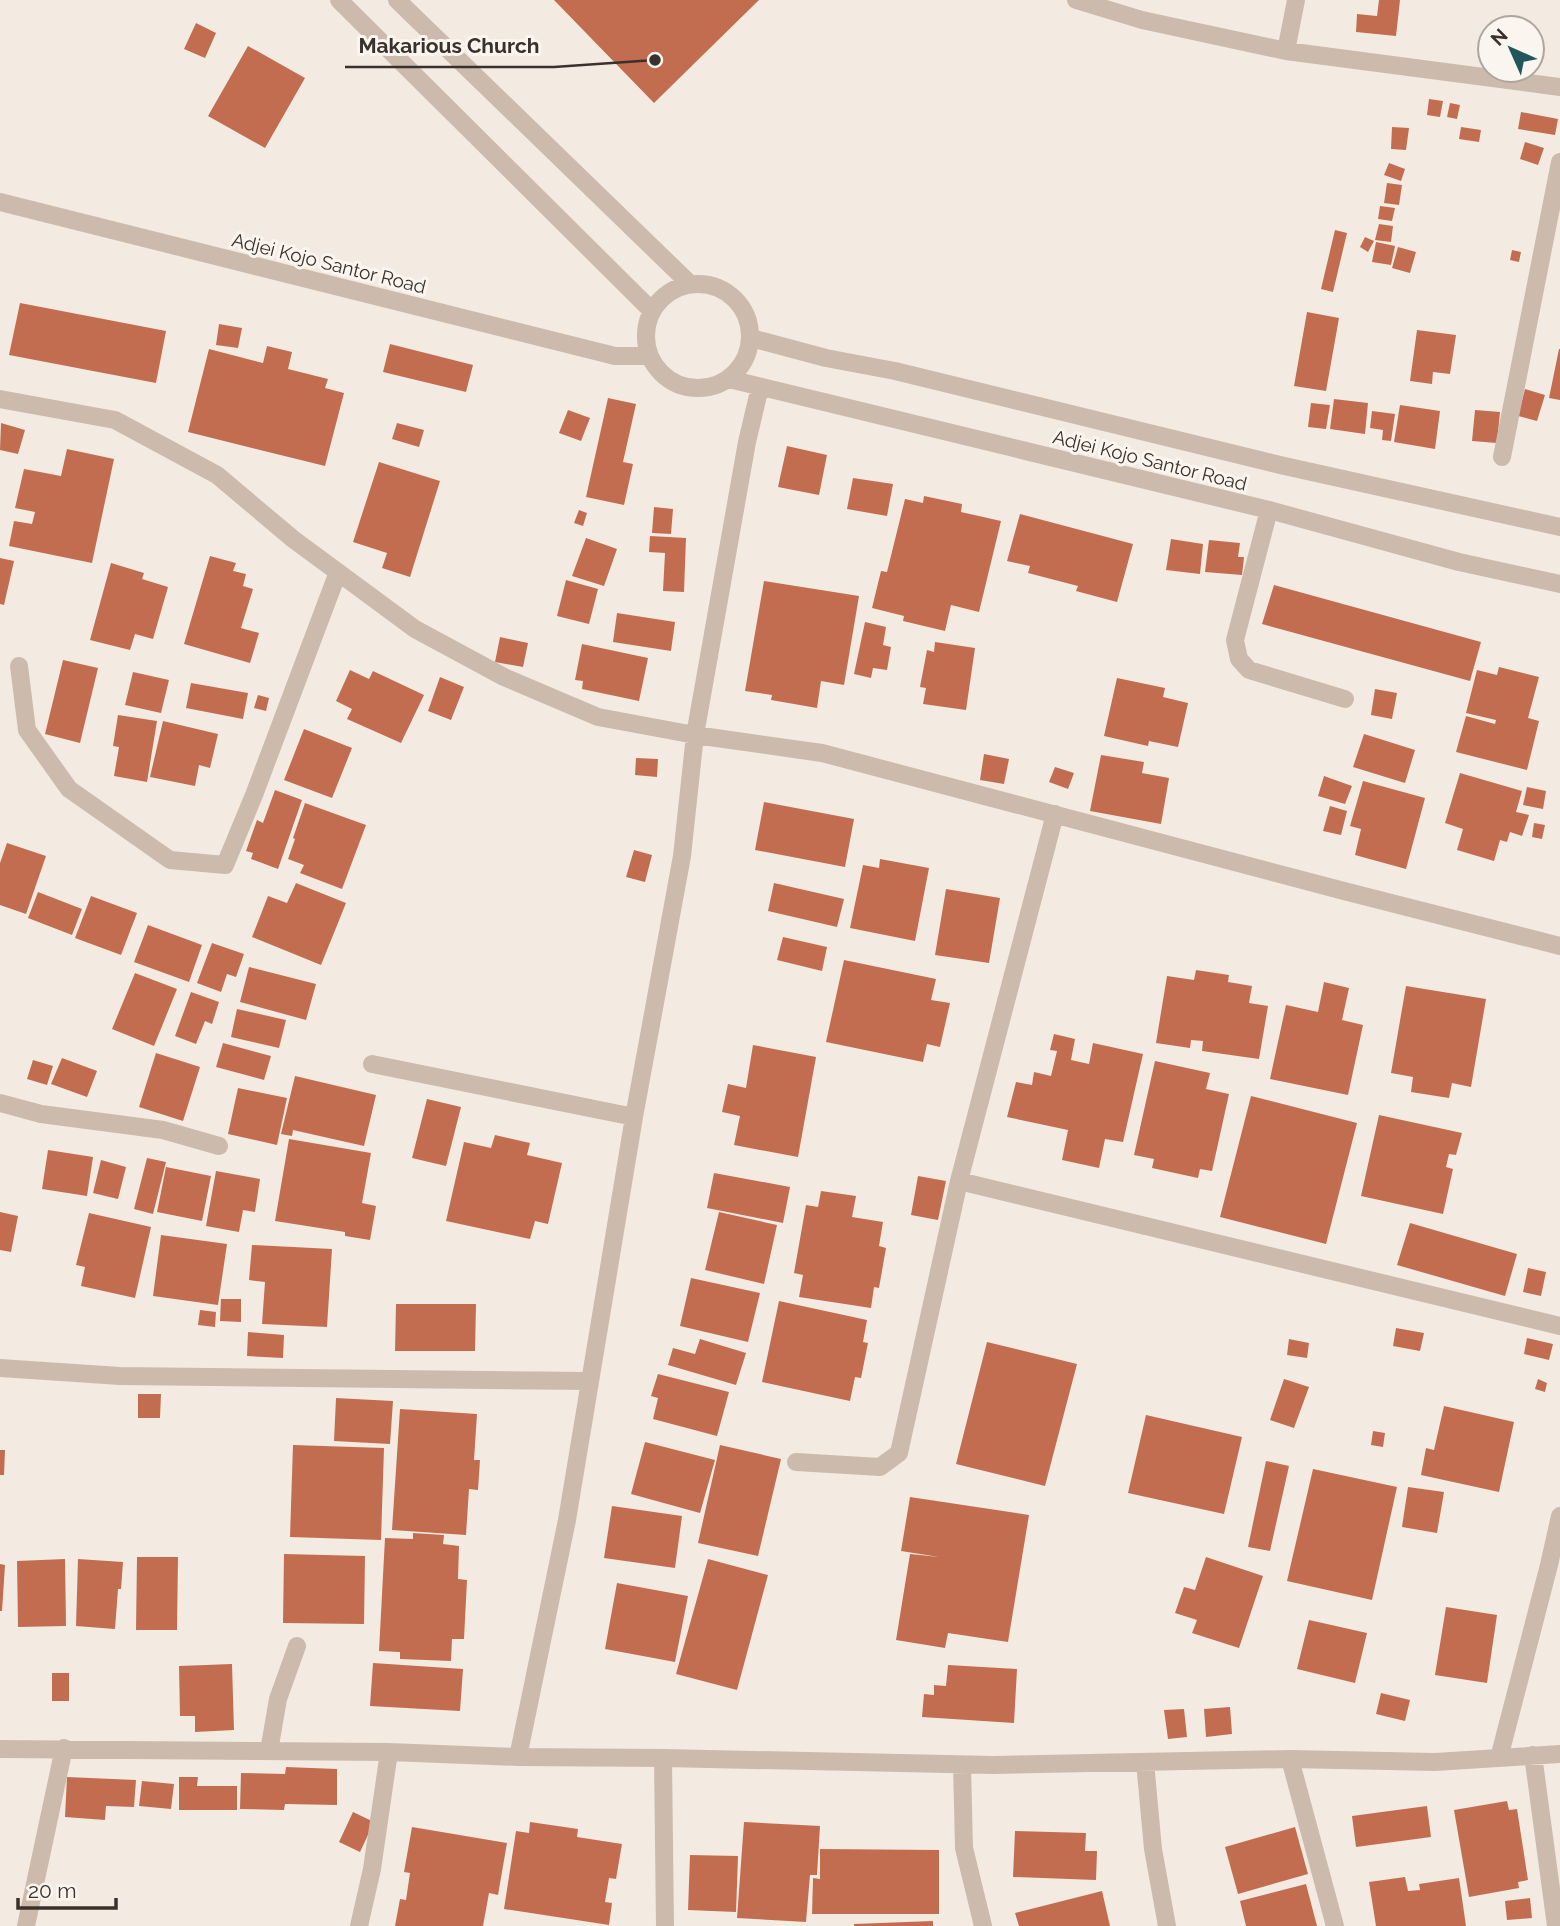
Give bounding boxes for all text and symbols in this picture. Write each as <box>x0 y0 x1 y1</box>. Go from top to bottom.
north arrow <box>1476 14 1546 84</box>
text: N <box>1486 24 1512 50</box>
callout: Makarious Church <box>345 25 554 67</box>
text: Makarious Church <box>359 33 539 58</box>
street label: Adjei Kojo Santor Road <box>230 228 428 298</box>
street label: Adjei Kojo Santor Road <box>1051 425 1249 495</box>
scale bar <box>18 1867 116 1911</box>
text: 20 m <box>28 1878 76 1903</box>

